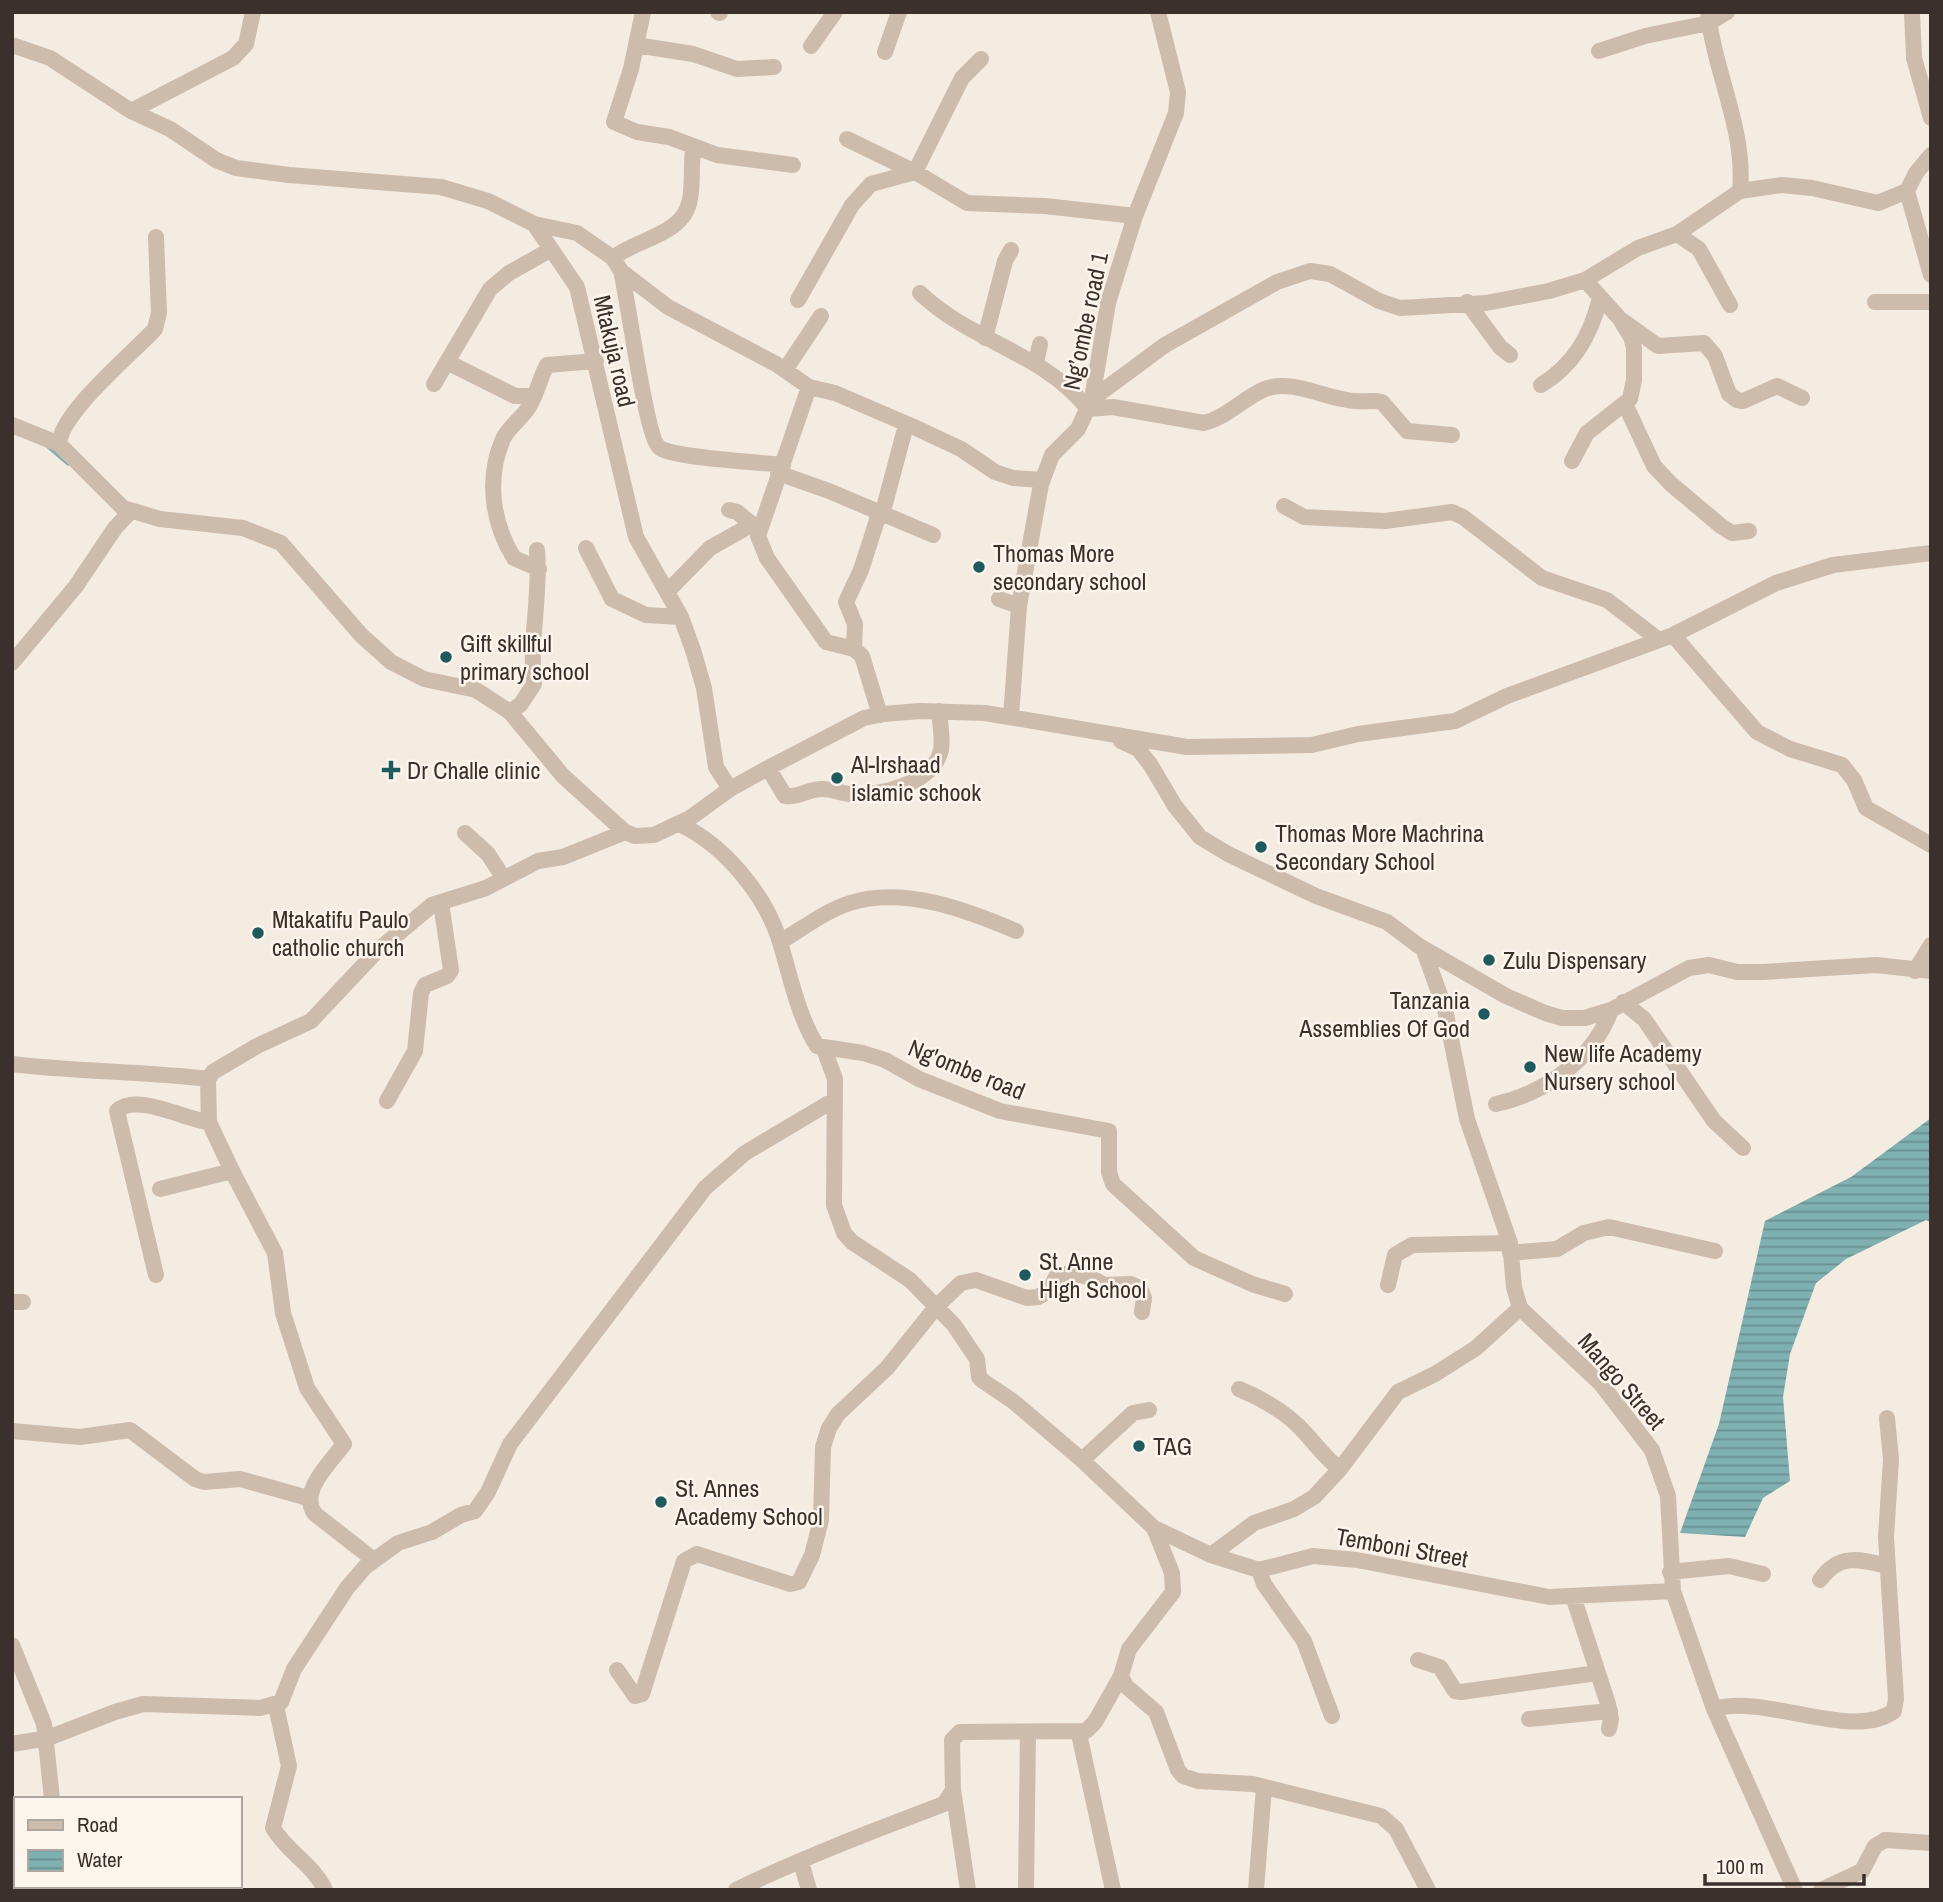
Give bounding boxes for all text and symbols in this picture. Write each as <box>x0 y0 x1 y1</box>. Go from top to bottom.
street label: Ng’ombe road 1 <box>1055 249 1115 393</box>
street label: Mtakuja road <box>587 292 643 410</box>
place label: Thomas More secondary school <box>993 537 1146 597</box>
marker: Thomas More secondary school <box>971 559 987 575</box>
place label: Gift skillful primary school <box>460 627 589 687</box>
marker: Gift skillful primary school <box>438 649 454 665</box>
place label: Al-Irshaad islamic schook <box>850 748 981 808</box>
place label: Dr Challe clinic <box>407 754 541 786</box>
marker: Dr Challe clinic <box>381 760 401 780</box>
marker: Al-Irshaad islamic schook <box>829 770 845 786</box>
place label: Thomas More Machrina Secondary School <box>1275 817 1484 877</box>
marker: Thomas More Machrina Secondary School <box>1253 839 1269 855</box>
place label: Mtakatifu Paulo catholic church <box>272 903 409 963</box>
marker: Mtakatifu Paulo catholic church <box>250 925 266 941</box>
place label: Zulu Dispensary <box>1503 944 1646 976</box>
marker: Zulu Dispensary <box>1481 952 1497 968</box>
place label: Tanzania Assemblies Of God <box>1298 984 1470 1044</box>
marker: Tanzania Assemblies Of God <box>1476 1006 1492 1022</box>
street label: Ng'ombe road <box>904 1031 1030 1107</box>
place label: New life Academy Nursery school <box>1544 1037 1702 1097</box>
marker: New life Academy Nursery school <box>1522 1059 1538 1075</box>
place label: St. Anne High School <box>1039 1245 1146 1305</box>
marker: St. Anne High School <box>1017 1267 1033 1283</box>
street label: Mango Street <box>1571 1326 1673 1436</box>
place label: TAG <box>1153 1430 1192 1462</box>
marker: TAG <box>1131 1438 1147 1454</box>
place label: St. Annes Academy School <box>674 1472 823 1532</box>
marker: St. Annes Academy School <box>653 1494 669 1510</box>
street label: Temboni Street <box>1334 1520 1471 1574</box>
legend <box>14 1797 242 1888</box>
text: Road <box>77 1810 118 1839</box>
scale bar <box>1705 1842 1864 1886</box>
text: Water <box>77 1845 123 1874</box>
text: 100 m <box>1716 1852 1764 1881</box>

